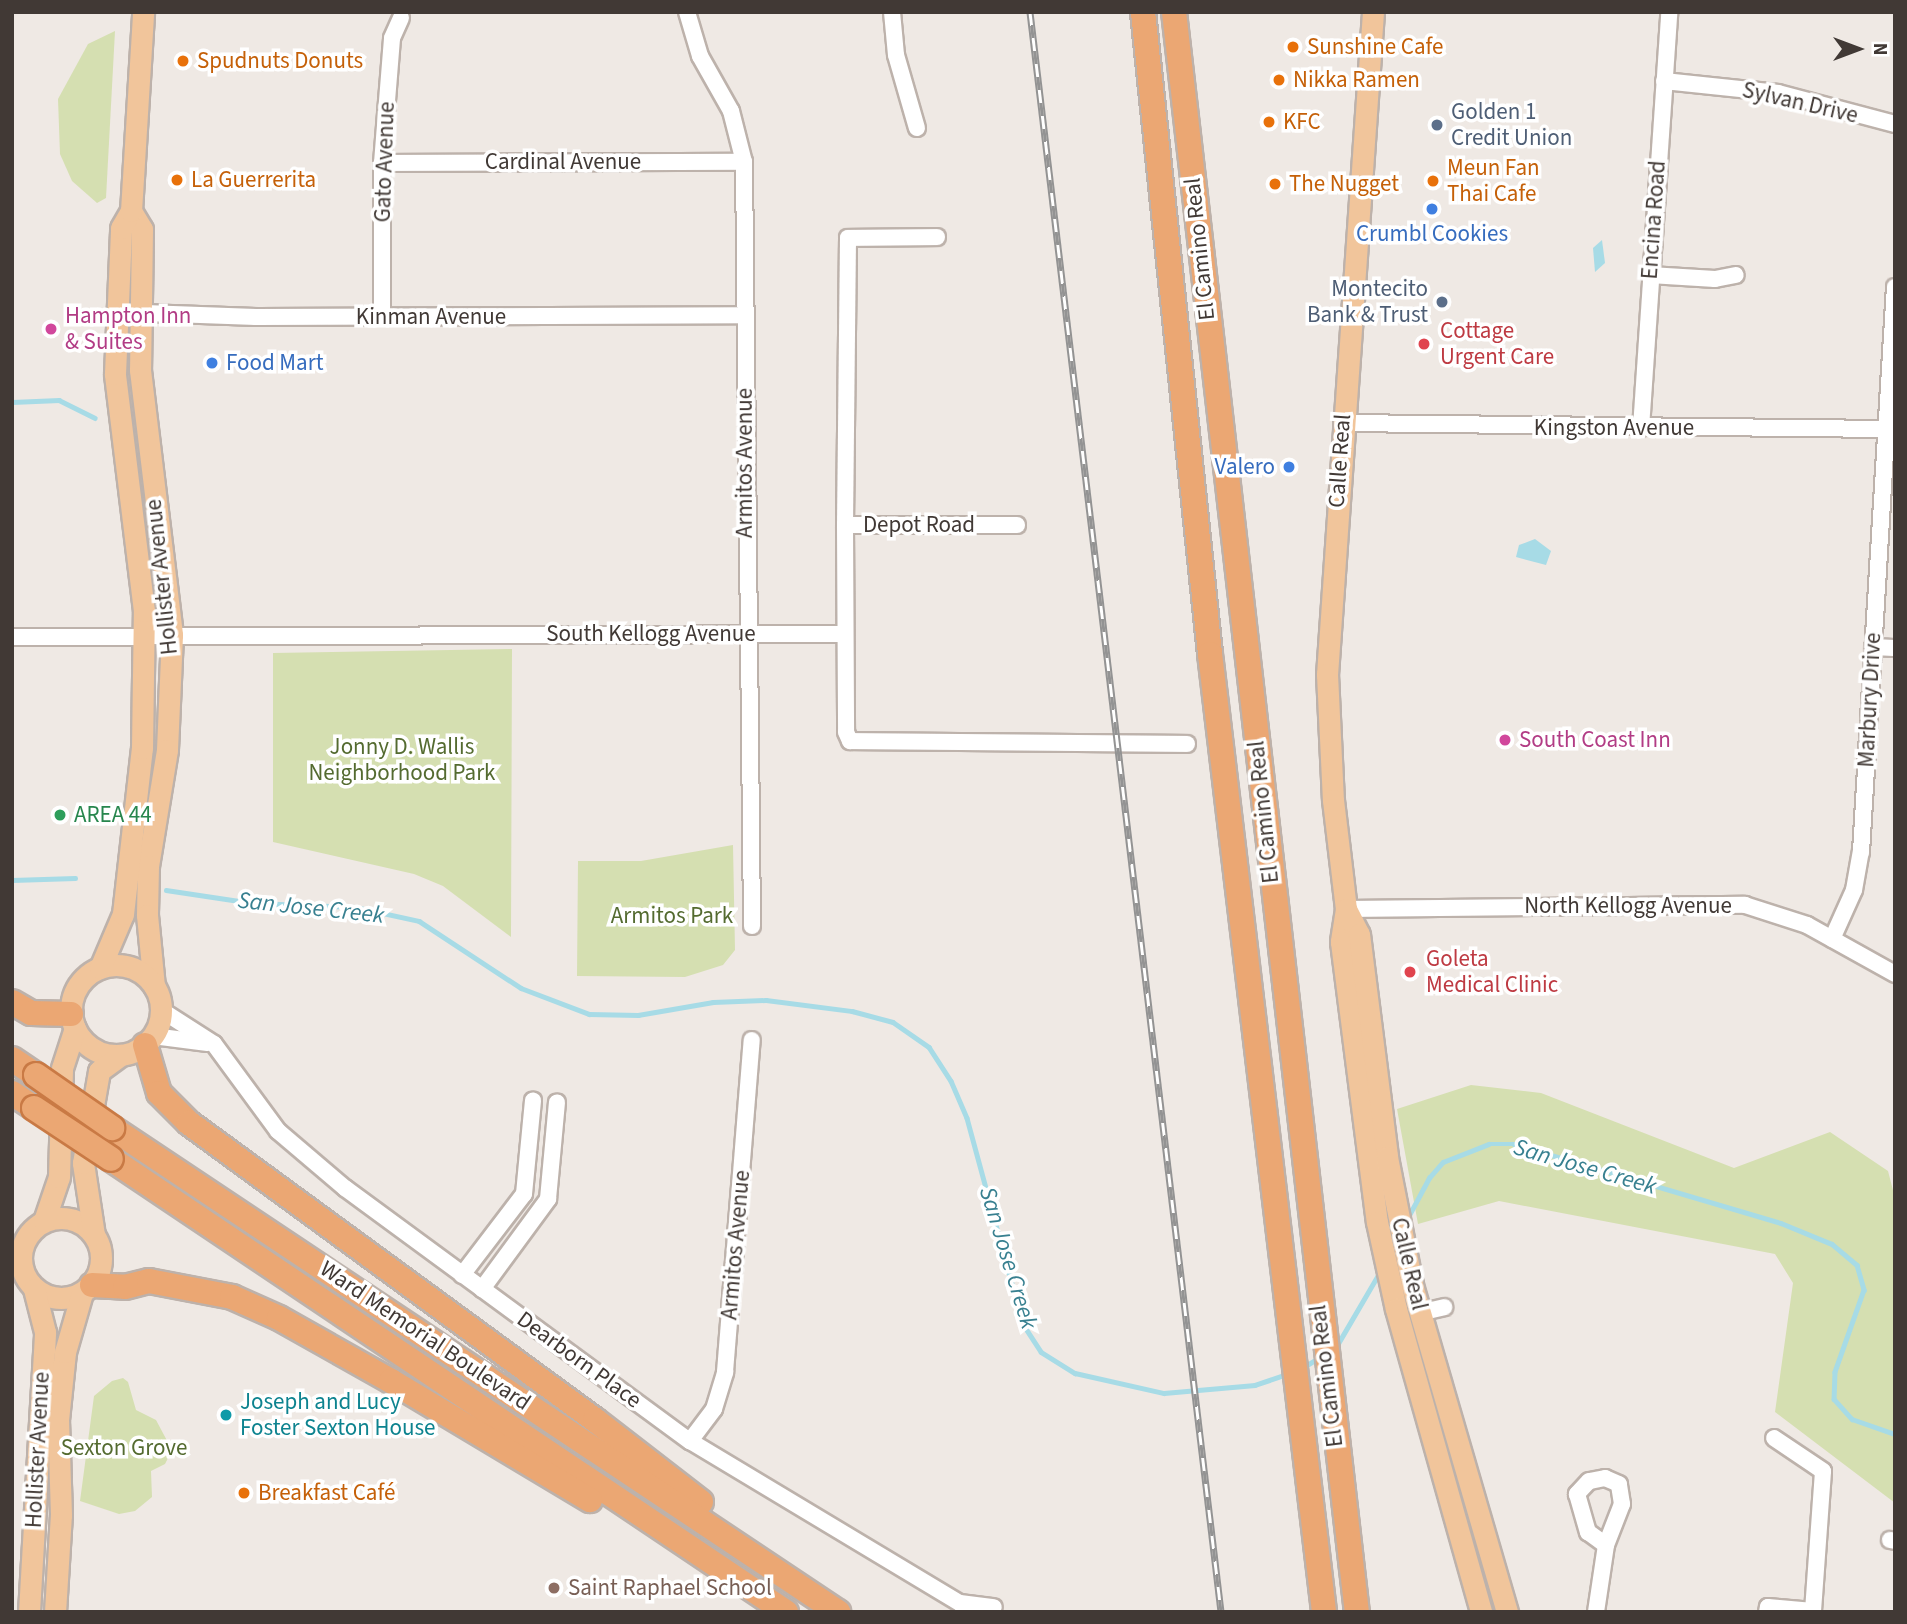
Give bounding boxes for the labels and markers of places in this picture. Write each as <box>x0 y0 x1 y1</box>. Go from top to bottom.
place label: Sunshine Cafe <box>1307 33 1443 61</box>
marker: Sunshine Cafe <box>1285 39 1301 55</box>
place label: Spudnuts Donuts <box>197 47 363 75</box>
marker: Spudnuts Donuts <box>175 53 191 69</box>
place label: Nikka Ramen <box>1293 66 1420 94</box>
marker: Nikka Ramen <box>1271 72 1287 88</box>
place label: Golden 1 Credit Union <box>1451 98 1572 152</box>
place label: KFC <box>1283 108 1321 136</box>
marker: KFC <box>1261 114 1277 130</box>
marker: Golden 1 Credit Union <box>1429 117 1445 133</box>
place label: Meun Fan Thai Cafe <box>1447 154 1540 208</box>
place label: La Guerrerita <box>191 166 316 194</box>
place label: The Nugget <box>1289 170 1399 198</box>
marker: La Guerrerita <box>169 172 185 188</box>
marker: Meun Fan Thai Cafe <box>1425 173 1441 189</box>
marker: The Nugget <box>1267 176 1283 192</box>
marker: Crumbl Cookies <box>1424 201 1440 217</box>
place label: Crumbl Cookies <box>1356 220 1508 248</box>
place label: Montecito Bank & Trust <box>1307 275 1428 329</box>
marker: Montecito Bank & Trust <box>1434 294 1450 310</box>
place label: Hampton Inn & Suites <box>65 302 191 356</box>
place label: Cottage Urgent Care <box>1440 317 1554 371</box>
marker: Hampton Inn & Suites <box>43 321 59 337</box>
marker: Cottage Urgent Care <box>1414 334 1434 354</box>
place label: Food Mart <box>226 349 323 377</box>
marker: Food Mart <box>204 355 220 371</box>
place label: Valero <box>1215 453 1275 481</box>
marker: Valero <box>1281 459 1297 475</box>
place label: South Coast Inn <box>1519 726 1671 754</box>
marker: South Coast Inn <box>1497 732 1513 748</box>
place label: AREA 44 <box>74 801 152 829</box>
marker: AREA 44 <box>52 807 68 823</box>
place label: Goleta Medical Clinic <box>1426 945 1558 999</box>
marker: Goleta Medical Clinic <box>1400 962 1420 982</box>
place label: Joseph and Lucy Foster Sexton House <box>240 1388 435 1442</box>
marker: Joseph and Lucy Foster Sexton House <box>218 1407 234 1423</box>
place label: Breakfast Café <box>258 1479 395 1507</box>
marker: Breakfast Café <box>236 1485 252 1501</box>
place label: Saint Raphael School <box>568 1574 772 1602</box>
marker: Saint Raphael School <box>546 1580 562 1596</box>

